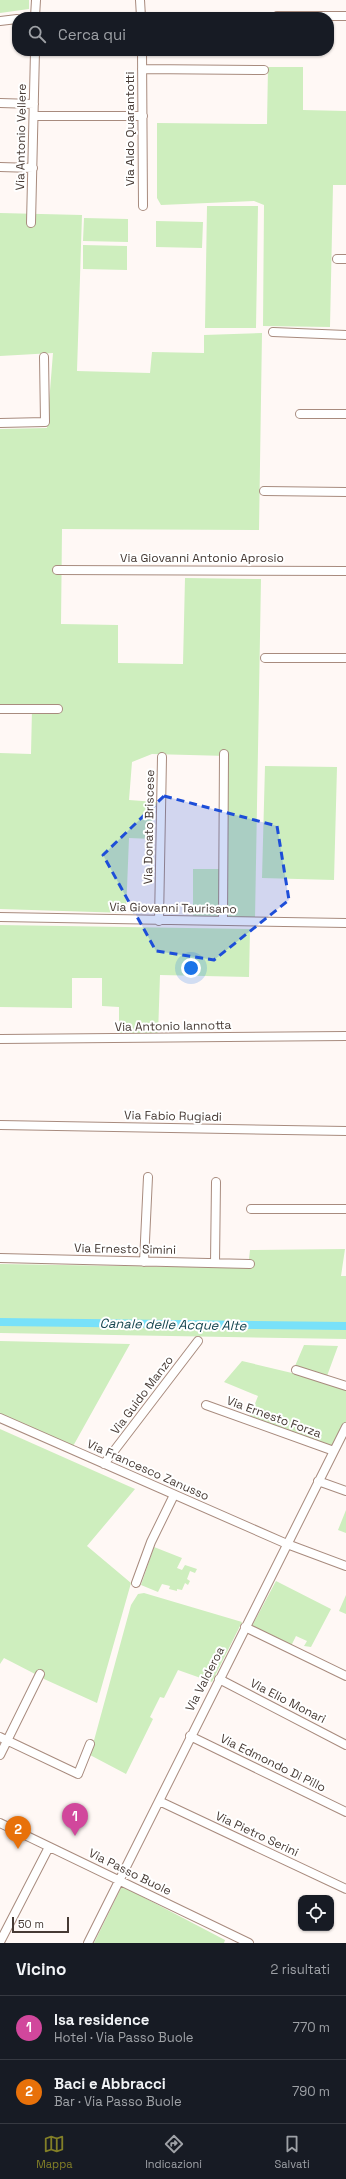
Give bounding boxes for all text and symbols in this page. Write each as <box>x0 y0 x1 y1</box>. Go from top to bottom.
search box <box>12 12 334 56</box>
icon: search <box>26 23 48 45</box>
text: Cerca qui <box>58 25 126 44</box>
street label: Via Aldo Quarantotti <box>122 72 138 186</box>
street label: Via Antonio Vellere <box>12 83 30 191</box>
street label: Via Giovanni Antonio Aprosio <box>120 550 284 566</box>
street label: Via Donato Briscese <box>140 769 158 885</box>
street label: Via Giovanni Taurisano <box>109 899 237 917</box>
your location <box>181 958 201 978</box>
street label: Via Antonio Iannotta <box>115 1017 232 1035</box>
street label: Via Fabio Rugiadi <box>124 1107 222 1125</box>
street label: Via Ernesto Simini <box>74 1240 176 1258</box>
water label: Canale delle Acque Alte <box>99 1315 248 1334</box>
street label: Via Guido Manzo <box>107 1352 177 1438</box>
street label: Via Ernesto Forza <box>224 1392 324 1442</box>
street label: Via Francesco Zanusso <box>84 1436 212 1504</box>
street label: Via Valderoa <box>182 1644 228 1714</box>
street label: Via Elio Monari <box>247 1675 329 1727</box>
street label: Via Edmondo Di Pillo <box>218 1730 328 1796</box>
pin: 1 <box>62 1803 88 1836</box>
street label: Via Pietro Serini <box>213 1808 301 1860</box>
pin: 2 <box>5 1816 31 1849</box>
street label: Via Passo Buole <box>86 1845 174 1899</box>
map controls <box>298 1895 334 1931</box>
button: locate <box>298 1895 334 1931</box>
scale bar <box>12 1915 69 1934</box>
text: 50 m <box>18 1917 44 1931</box>
text: Vicino <box>16 1958 66 1980</box>
text: 2 risultati <box>271 1961 330 1978</box>
text: Isa residence <box>54 2010 149 2029</box>
text: 1 <box>26 2019 32 2036</box>
text: 770 m <box>293 2019 330 2036</box>
text: Hotel · Via Passo Buole <box>54 2029 194 2046</box>
text: Baci e Abbracci <box>54 2074 166 2093</box>
text: 2 <box>25 2083 33 2100</box>
text: 790 m <box>292 2083 330 2100</box>
text: Bar · Via Passo Buole <box>54 2093 182 2110</box>
tab: Mappa <box>36 2133 73 2171</box>
tab: Indicazioni <box>145 2133 202 2171</box>
tab: Salvati <box>274 2133 310 2171</box>

